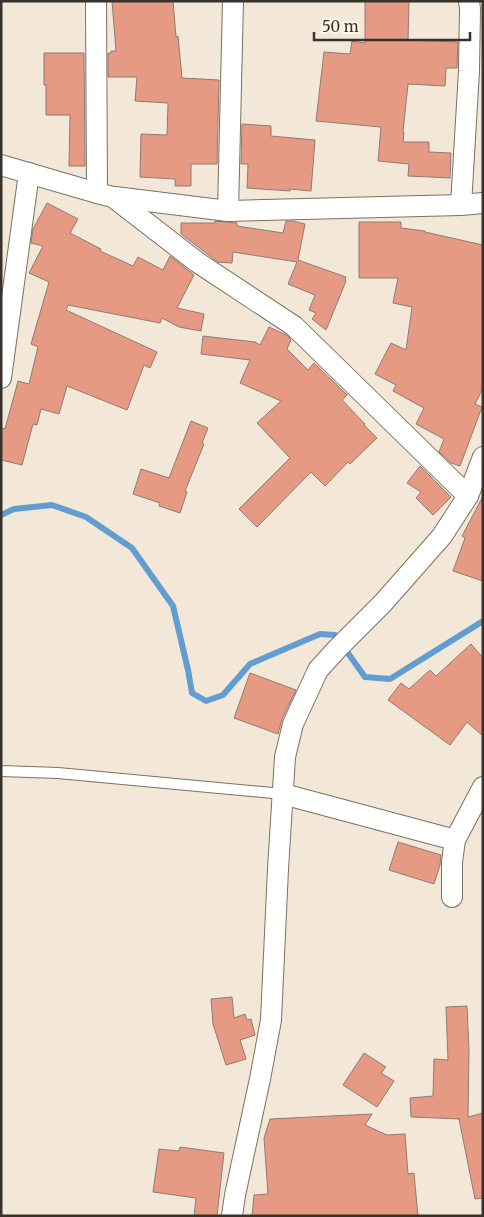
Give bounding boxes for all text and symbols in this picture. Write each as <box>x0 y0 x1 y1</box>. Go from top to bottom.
scale bar <box>314 10 470 42</box>
text: 50 m <box>322 17 359 36</box>

